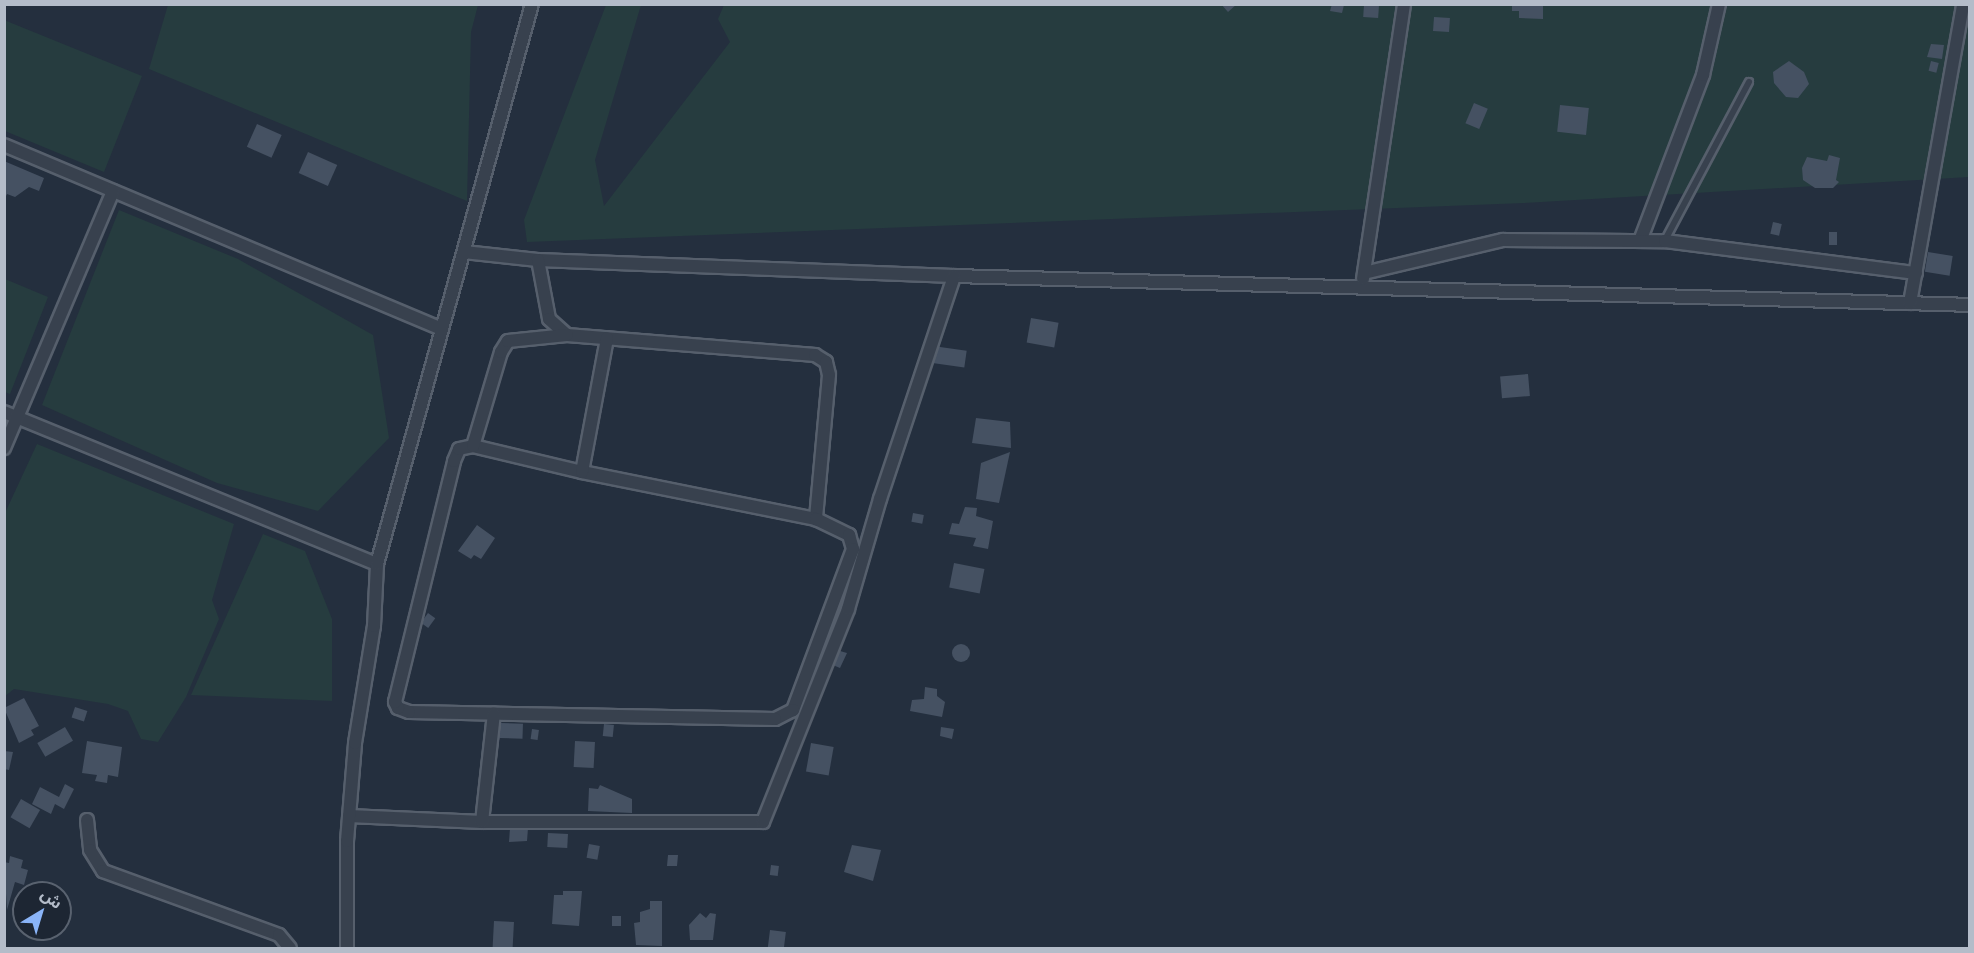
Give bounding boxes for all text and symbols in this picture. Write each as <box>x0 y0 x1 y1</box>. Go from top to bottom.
north arrow <box>12 881 72 941</box>
text: ش <box>37 884 67 913</box>

